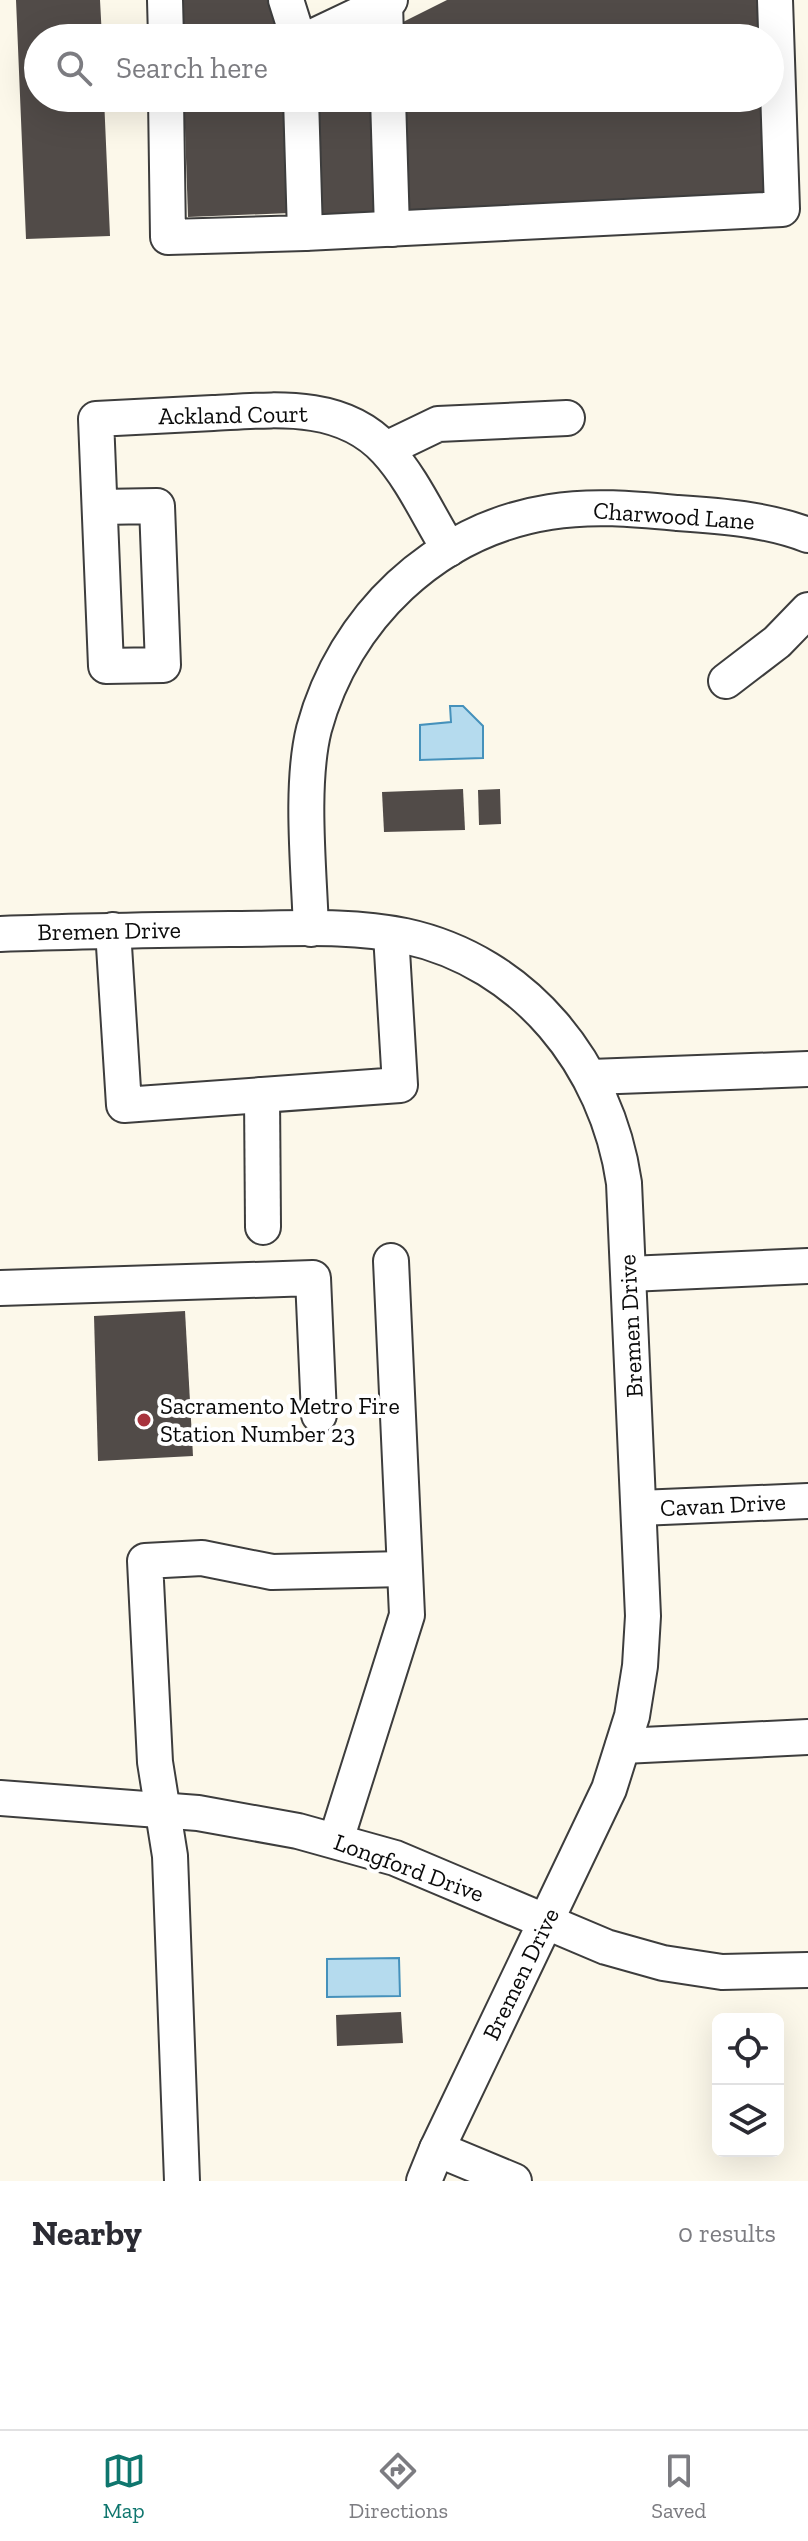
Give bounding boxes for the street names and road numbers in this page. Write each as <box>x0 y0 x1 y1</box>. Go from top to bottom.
street label: Ackland Court <box>158 399 308 430</box>
street label: Charwood Lane <box>592 495 756 536</box>
street label: Bremen Drive <box>37 915 181 946</box>
street label: Bremen Drive <box>612 1254 649 1398</box>
street label: Cavan Drive <box>659 1487 787 1522</box>
street label: Longford Drive <box>330 1827 488 1908</box>
street label: Bremen Drive <box>476 1903 565 2045</box>

